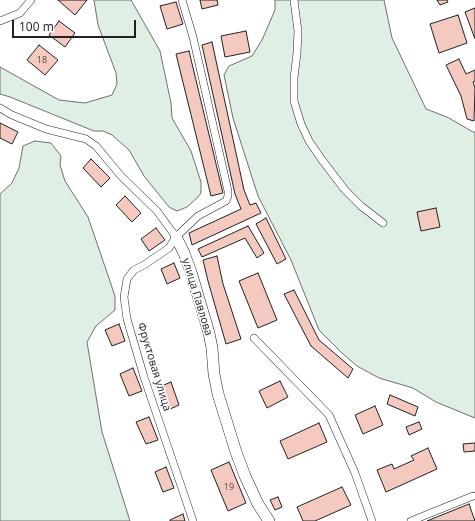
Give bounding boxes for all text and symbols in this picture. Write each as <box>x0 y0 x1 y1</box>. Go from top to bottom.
scale bar <box>14 12 138 38</box>
text: 100 m <box>19 18 54 35</box>
house number: 18 <box>37 55 47 65</box>
street label: улица Павлова <box>179 257 215 337</box>
street label: Фруктовая улица <box>134 321 174 413</box>
house number: 19 <box>224 482 234 492</box>

